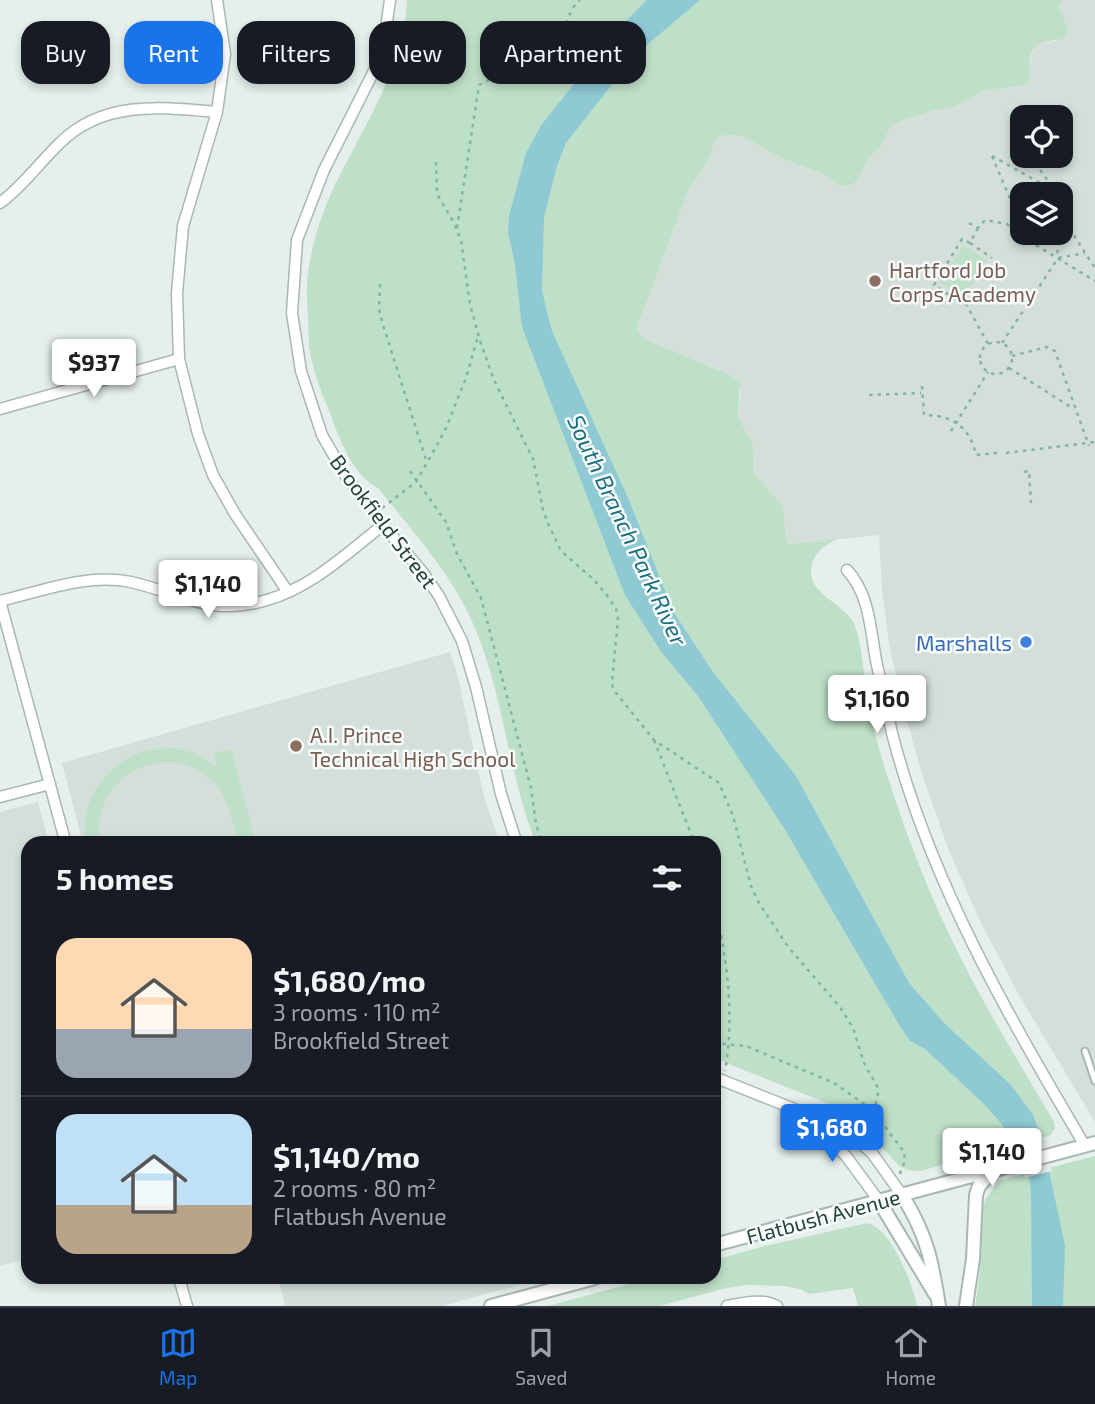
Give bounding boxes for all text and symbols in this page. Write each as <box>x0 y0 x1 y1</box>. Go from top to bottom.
chip: Buy <box>21 21 110 84</box>
chip: Rent <box>124 21 223 84</box>
chip: Filters <box>237 21 355 84</box>
chip: New <box>369 21 466 84</box>
chip: Apartment <box>480 21 646 84</box>
map controls <box>1010 105 1073 245</box>
button: locate <box>1010 105 1073 168</box>
button: layers <box>1010 182 1073 245</box>
place label: Hartford Job Corps Academy <box>889 257 1036 306</box>
marker: Hartford Job Corps Academy <box>867 273 883 289</box>
pin: $937 <box>53 340 135 399</box>
text: $937 <box>68 348 120 376</box>
water label: South Branch Park River <box>562 410 694 651</box>
street label: Brookfield Street <box>326 449 442 593</box>
pin: $1,140 <box>151 560 265 620</box>
text: $1,140 <box>175 569 241 597</box>
place label: Marshalls <box>916 630 1012 655</box>
marker: Marshalls <box>1018 634 1034 650</box>
pin: $1,160 <box>820 676 934 735</box>
text: $1,160 <box>844 684 910 712</box>
place label: A.I. Prince Technical High School <box>310 722 516 771</box>
marker: A.I. Prince Technical High School <box>288 738 304 754</box>
icon: filters <box>648 859 686 897</box>
text: 5 homes <box>56 860 174 896</box>
text: $1,680/mo <box>273 962 426 998</box>
icon: home <box>112 966 196 1050</box>
text: 3 rooms · 110 m² <box>273 998 440 1026</box>
text: Brookfield Street <box>273 1026 449 1054</box>
pin: $1,680 <box>775 1104 889 1164</box>
text: $1,680 <box>796 1113 868 1141</box>
pin: $1,140 <box>935 1128 1049 1188</box>
text: $1,140 <box>959 1137 1025 1165</box>
text: $1,140/mo <box>273 1138 420 1174</box>
icon: home <box>112 1142 196 1226</box>
text: 2 rooms · 80 m² <box>273 1174 436 1202</box>
street label: Flatbush Avenue <box>743 1183 903 1249</box>
text: Flatbush Avenue <box>273 1202 447 1230</box>
tab: Map <box>159 1324 197 1389</box>
tab: Saved <box>515 1324 567 1389</box>
tab: Home <box>886 1324 936 1389</box>

